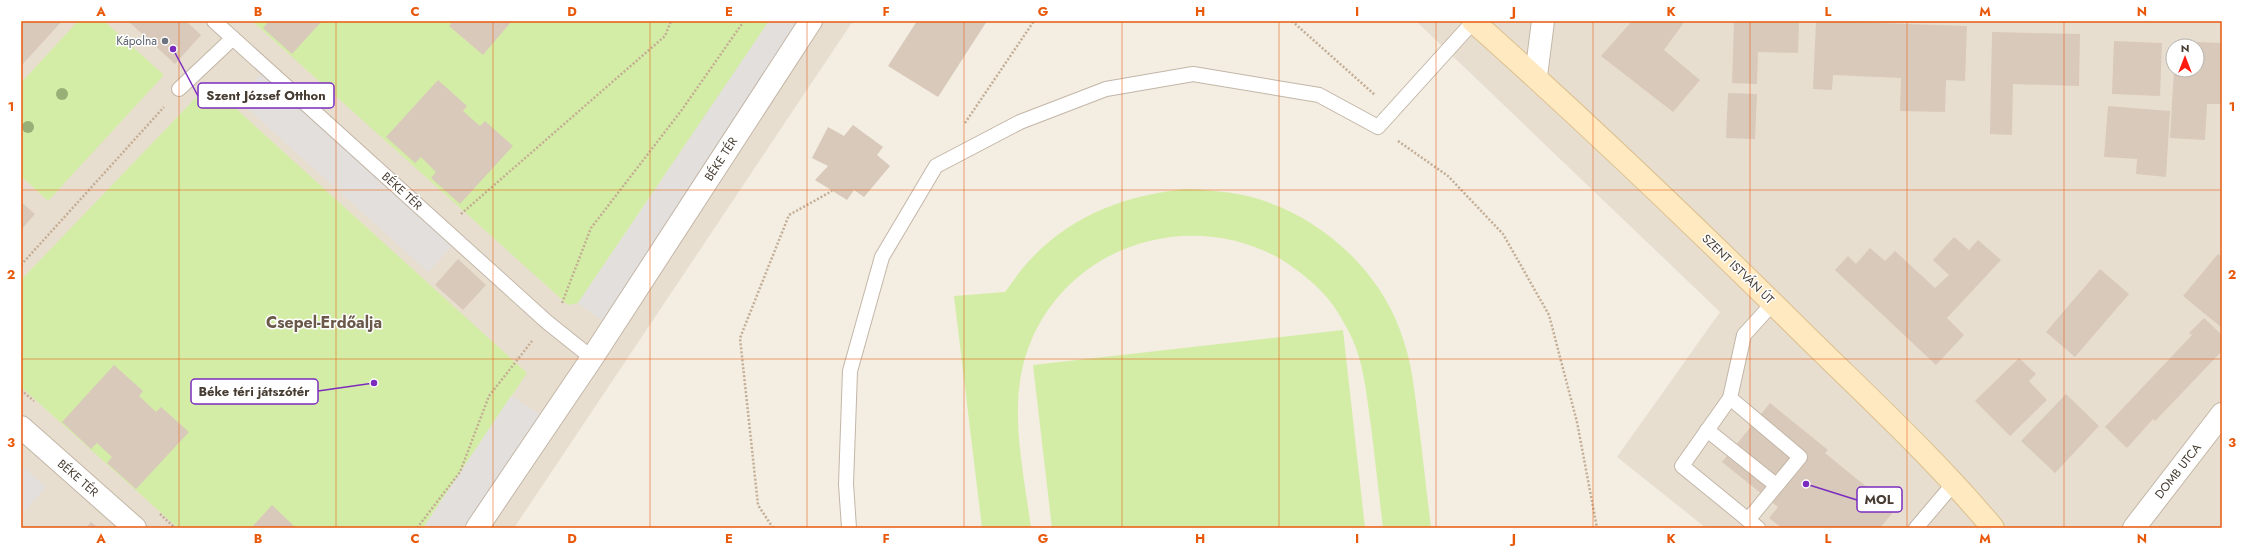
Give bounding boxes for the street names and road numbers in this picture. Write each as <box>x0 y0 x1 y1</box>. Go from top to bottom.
street label: BÉKE TÉR <box>700 133 742 185</box>
street label: BÉKE TÉR <box>378 168 426 214</box>
street label: SZENT ISTVÁN ÚT <box>1698 230 1778 309</box>
street label: DOMB UTCA <box>2151 439 2205 503</box>
street label: BÉKE TÉR <box>54 455 103 501</box>

